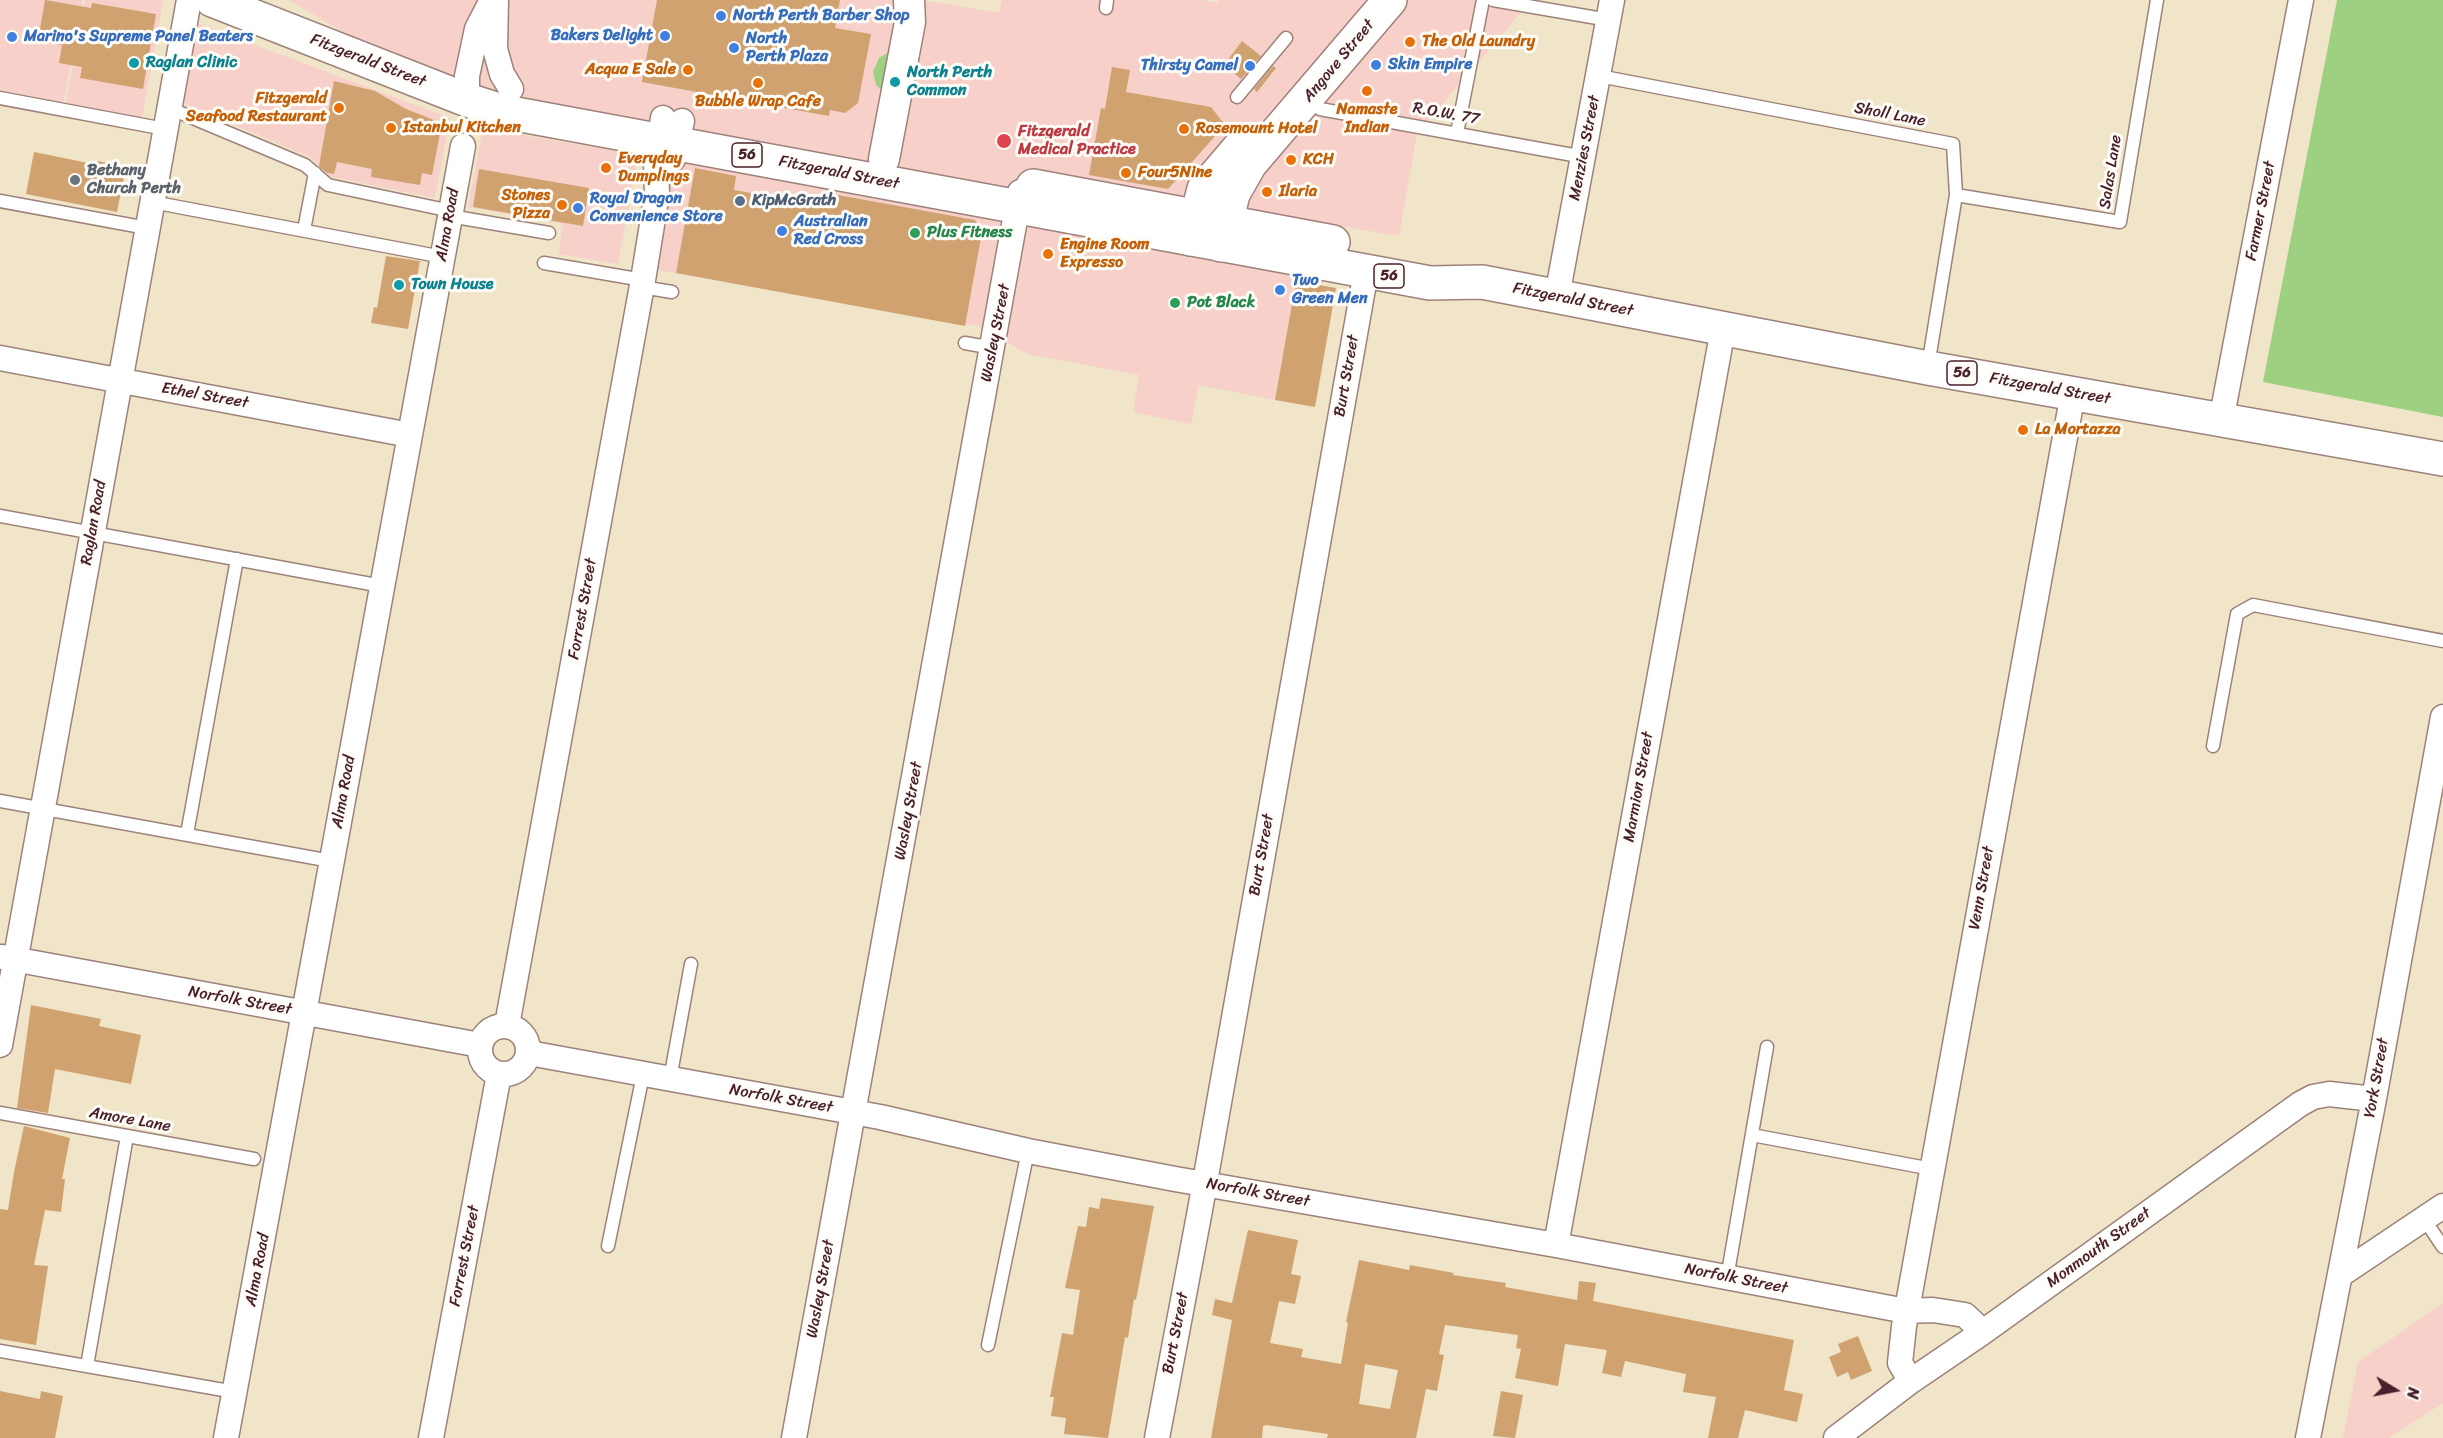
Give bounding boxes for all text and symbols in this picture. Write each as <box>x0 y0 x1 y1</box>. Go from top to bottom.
place label: North Perth Barber Shop <box>733 6 910 26</box>
marker: North Perth Barber Shop <box>714 9 728 23</box>
street label: Angove Street <box>1299 16 1379 106</box>
place label: Bakers Delight <box>551 26 653 46</box>
place label: Marino's Supreme Panel Beaters <box>24 27 253 47</box>
marker: Bakers Delight <box>658 29 672 43</box>
place label: North Perth Plaza <box>746 29 828 67</box>
marker: Marino's Supreme Panel Beaters <box>5 30 19 44</box>
street label: Fitzgerald Street <box>307 30 429 92</box>
place label: The Old Laundry <box>1422 32 1535 52</box>
marker: The Old Laundry <box>1403 35 1417 49</box>
marker: North Perth Plaza <box>727 41 741 55</box>
place label: Raglan Clinic <box>146 53 237 73</box>
place label: Skin Empire <box>1388 55 1473 75</box>
marker: Raglan Clinic <box>127 56 141 70</box>
place label: Thirsty Camel <box>1141 56 1238 76</box>
marker: Skin Empire <box>1369 58 1383 72</box>
marker: Thirsty Camel <box>1243 59 1257 73</box>
place label: Acqua E Sale <box>585 60 676 80</box>
marker: Acqua E Sale <box>681 63 695 77</box>
place label: North Perth Common <box>907 63 992 101</box>
marker: North Perth Common <box>888 75 902 89</box>
marker: Bubble Wrap Cafe <box>751 76 765 90</box>
marker: Namaste Indian <box>1360 84 1374 98</box>
place label: Fitzgerald Seafood Restaurant <box>186 89 327 127</box>
place label: Bubble Wrap Cafe <box>695 92 821 112</box>
street label: Menzies Street <box>1565 94 1605 202</box>
street label: R.O.W. 77 <box>1411 99 1481 129</box>
street label: Sholl Lane <box>1853 99 1927 131</box>
place label: Namaste Indian <box>1337 100 1397 138</box>
marker: Fitzgerald Seafood Restaurant <box>332 101 346 115</box>
place label: Istanbul Kitchen <box>403 118 521 138</box>
place label: Rosemount Hotel <box>1196 119 1317 139</box>
marker: Istanbul Kitchen <box>384 121 398 135</box>
place label: Fitzgerald Medical Practice <box>1018 122 1136 160</box>
marker: Rosemount Hotel <box>1177 122 1191 136</box>
marker: Fitzgerald Medical Practice <box>995 132 1013 150</box>
street label: Salas Lane <box>2096 134 2126 210</box>
road number: 56 <box>732 143 762 167</box>
place label: Everyday Dumplings <box>618 149 689 187</box>
place label: KCH <box>1303 150 1334 170</box>
street label: Fitzgerald Street <box>777 152 901 194</box>
marker: KCH <box>1284 153 1298 167</box>
street label: Farmer Street <box>2242 160 2280 262</box>
place label: Bethany Church Perth <box>87 161 181 199</box>
marker: Everyday Dumplings <box>599 161 613 175</box>
place label: Four5Nine <box>1138 163 1212 183</box>
marker: Four5Nine <box>1119 166 1133 180</box>
marker: Bethany Church Perth <box>68 173 82 187</box>
place label: Ilaria <box>1279 182 1317 202</box>
marker: Ilaria <box>1260 185 1274 199</box>
place label: Stones Pizza <box>501 186 550 224</box>
street label: Alma Road <box>432 187 464 263</box>
place label: Royal Dragon Convenience Store <box>590 189 723 227</box>
place label: KipMcGrath <box>752 191 836 211</box>
marker: KipMcGrath <box>733 194 747 208</box>
marker: Stones Pizza <box>555 198 569 212</box>
marker: Royal Dragon Convenience Store <box>571 201 585 215</box>
place label: Australian Red Cross <box>794 212 868 250</box>
place label: Plus Fitness <box>927 223 1012 243</box>
marker: Australian Red Cross <box>775 224 789 238</box>
marker: Plus Fitness <box>908 226 922 240</box>
place label: Engine Room Expresso <box>1060 235 1149 273</box>
marker: Engine Room Expresso <box>1041 247 1055 261</box>
road number: 56 <box>1374 264 1404 288</box>
place label: Two Green Men <box>1292 271 1368 309</box>
place label: Town House <box>411 275 494 295</box>
marker: Town House <box>392 278 406 292</box>
street label: Fitzgerald Street <box>1511 279 1635 321</box>
street label: Wasley Street <box>977 282 1015 384</box>
marker: Two Green Men <box>1273 283 1287 297</box>
place label: Pot Black <box>1187 293 1255 313</box>
marker: Pot Black <box>1168 296 1182 310</box>
street label: Burt Street <box>1330 334 1364 418</box>
road number: 56 <box>1947 361 1977 385</box>
street label: Fitzgerald Street <box>1988 369 2112 409</box>
street label: Ethel Street <box>160 379 250 413</box>
place label: La Mortazza <box>2035 420 2121 440</box>
marker: La Mortazza <box>2016 423 2030 437</box>
street label: Raglan Road <box>77 479 111 567</box>
street label: Forrest Street <box>565 557 601 661</box>
street label: Marmion Street <box>1620 730 1658 844</box>
street label: Alma Road <box>328 754 360 830</box>
street label: Wasley Street <box>891 760 927 862</box>
street label: Burt Street <box>1245 813 1279 897</box>
street label: Venn Street <box>1965 845 1999 931</box>
street label: Norfolk Street <box>187 982 293 1020</box>
street label: York Street <box>2361 1036 2393 1120</box>
street label: Norfolk Street <box>728 1080 834 1118</box>
street label: Amore Lane <box>88 1103 172 1137</box>
street label: Norfolk Street <box>1205 1174 1311 1212</box>
street label: Forrest Street <box>446 1204 484 1308</box>
street label: Monmouth Street <box>2043 1204 2155 1292</box>
street label: Alma Road <box>242 1232 274 1308</box>
street label: Wasley Street <box>803 1238 839 1340</box>
street label: Norfolk Street <box>1683 1260 1789 1298</box>
street label: Burt Street <box>1159 1290 1193 1376</box>
north arrow <box>2365 1360 2425 1420</box>
text: N <box>2398 1385 2428 1401</box>

